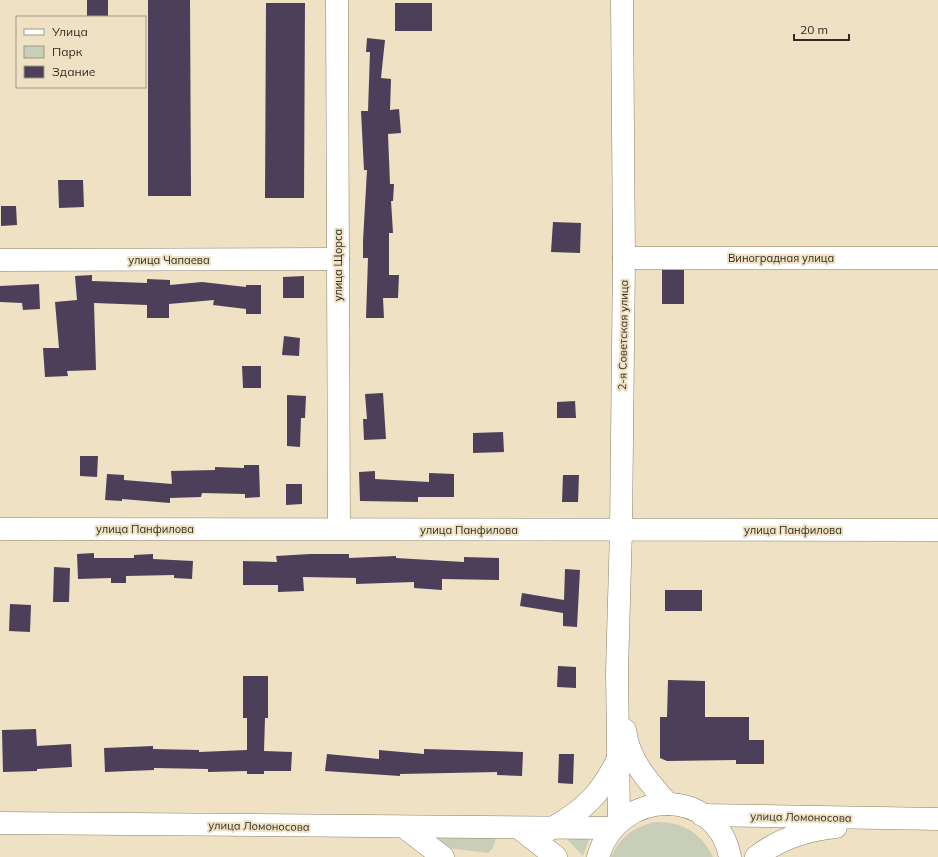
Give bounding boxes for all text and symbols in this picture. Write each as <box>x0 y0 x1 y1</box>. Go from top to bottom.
legend <box>16 16 146 88</box>
scale bar <box>794 16 849 42</box>
text: 20 m <box>800 22 828 37</box>
text: Улица <box>51 24 88 39</box>
text: Парк <box>52 44 83 59</box>
text: Здание <box>52 64 96 79</box>
street label: улица Щорса <box>331 229 345 301</box>
street label: Виноградная улица <box>728 251 834 265</box>
street label: улица Чапаева <box>128 253 210 267</box>
street label: 2-я Советская улица <box>615 280 631 390</box>
street label: улица Панфилова <box>96 522 194 536</box>
street label: улица Панфилова <box>420 523 518 537</box>
street label: улица Панфилова <box>744 523 842 537</box>
street label: улица Ломоносова <box>750 809 852 825</box>
street label: улица Ломоносова <box>208 818 310 834</box>

